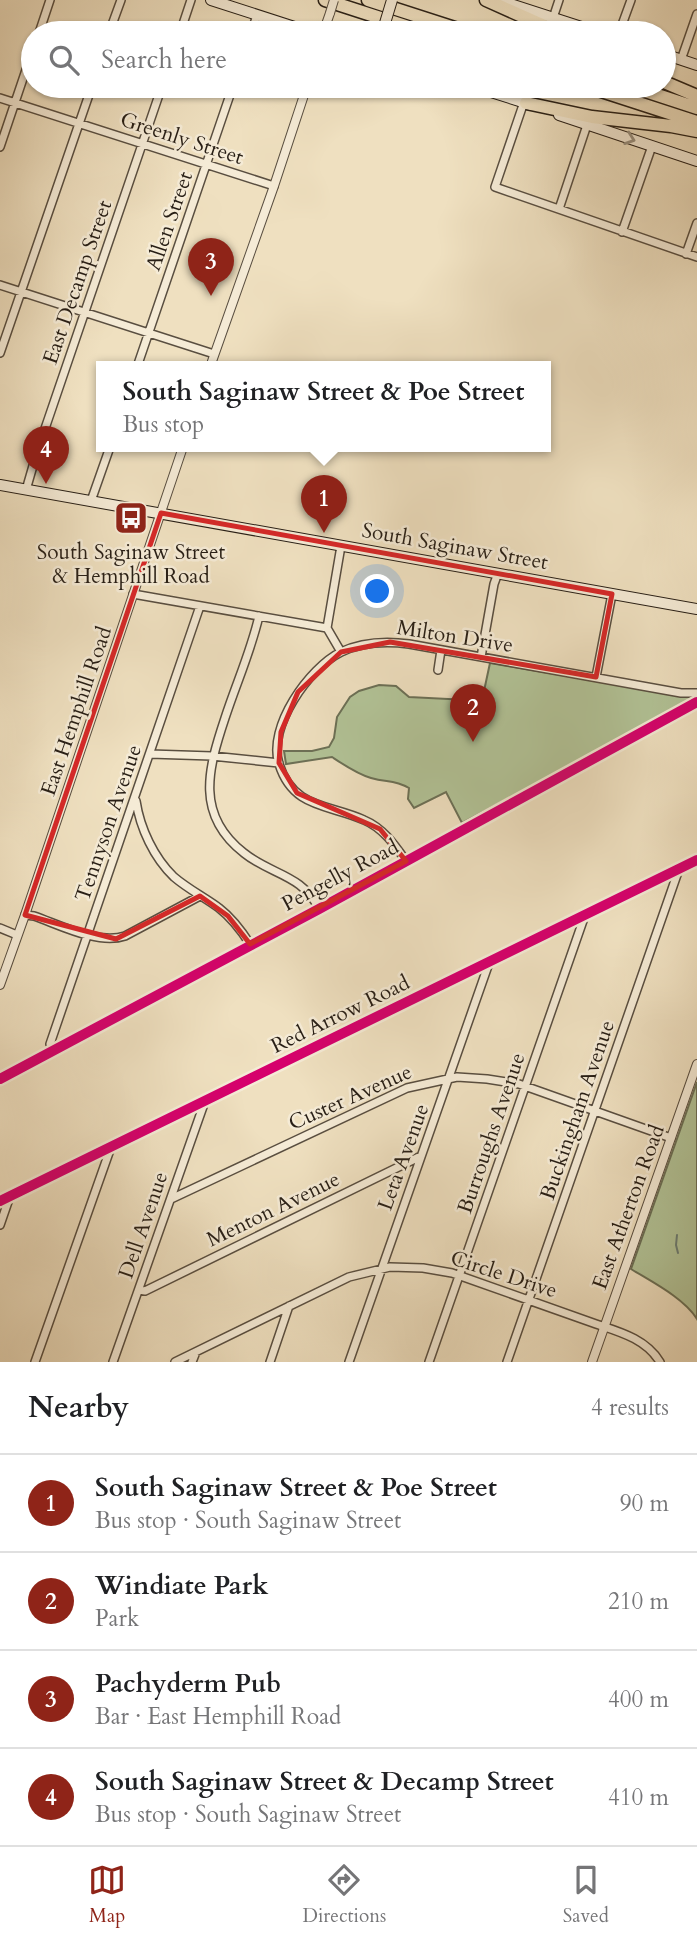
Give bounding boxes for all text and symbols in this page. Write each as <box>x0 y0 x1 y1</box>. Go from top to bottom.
search box <box>21 21 676 98</box>
icon: search <box>45 41 83 79</box>
text: Search here <box>101 42 227 77</box>
street label: Greenly Street <box>117 105 247 172</box>
one-way arrow <box>623 131 635 145</box>
street label: Allen Street <box>139 167 200 275</box>
street label: East Decamp Street <box>36 196 119 368</box>
pin: 3 <box>188 238 234 296</box>
popup <box>96 361 551 452</box>
text: South Saginaw Street & Poe Street <box>122 374 525 409</box>
text: Bus stop <box>122 409 204 440</box>
pin: 4 <box>23 426 69 484</box>
pin: 1 <box>301 475 347 533</box>
bus stop icon: South Saginaw Street & Hemphill Road <box>112 499 150 537</box>
street label: South Saginaw Street <box>360 516 551 577</box>
place label: South Saginaw Street & Hemphill Road <box>37 538 226 591</box>
your location <box>360 574 394 608</box>
street label: Milton Drive <box>395 613 515 660</box>
street label: East Hemphill Road <box>34 623 119 800</box>
pin: 2 <box>450 684 496 742</box>
street label: Tennyson Avenue <box>68 741 149 905</box>
street label: Pengelly Road <box>277 832 404 918</box>
street label: Red Arrow Road <box>266 968 415 1061</box>
street label: Buckingham Avenue <box>533 1016 622 1204</box>
street label: Burroughs Avenue <box>450 1049 533 1217</box>
street label: Custer Avenue <box>284 1057 416 1138</box>
street label: Leta Avenue <box>371 1100 436 1215</box>
street label: East Atherton Road <box>585 1121 672 1294</box>
street label: Menton Avenue <box>202 1165 345 1254</box>
street label: Dell Avenue <box>112 1168 175 1282</box>
street label: Circle Drive <box>447 1244 561 1305</box>
text: Nearby <box>28 1387 129 1428</box>
text: 4 results <box>591 1392 669 1423</box>
text: South Saginaw Street & Poe Street <box>95 1470 497 1505</box>
text: 1 <box>45 1488 57 1519</box>
text: 90 m <box>620 1488 669 1519</box>
text: Bus stop · South Saginaw Street <box>95 1505 401 1536</box>
text: Windiate Park <box>95 1568 268 1603</box>
text: 2 <box>45 1586 57 1617</box>
text: 210 m <box>608 1586 669 1617</box>
text: Park <box>95 1603 139 1634</box>
text: Pachyderm Pub <box>95 1666 281 1701</box>
text: 3 <box>45 1684 57 1715</box>
text: 400 m <box>608 1684 669 1715</box>
text: Bar · East Hemphill Road <box>95 1701 341 1732</box>
text: South Saginaw Street & Decamp Street <box>95 1764 554 1799</box>
text: 4 <box>45 1782 57 1813</box>
text: 410 m <box>608 1782 669 1813</box>
text: Bus stop · South Saginaw Street <box>95 1799 401 1830</box>
tab: Map <box>88 1861 126 1929</box>
tab: Directions <box>303 1861 386 1929</box>
tab: Saved <box>563 1861 609 1929</box>

